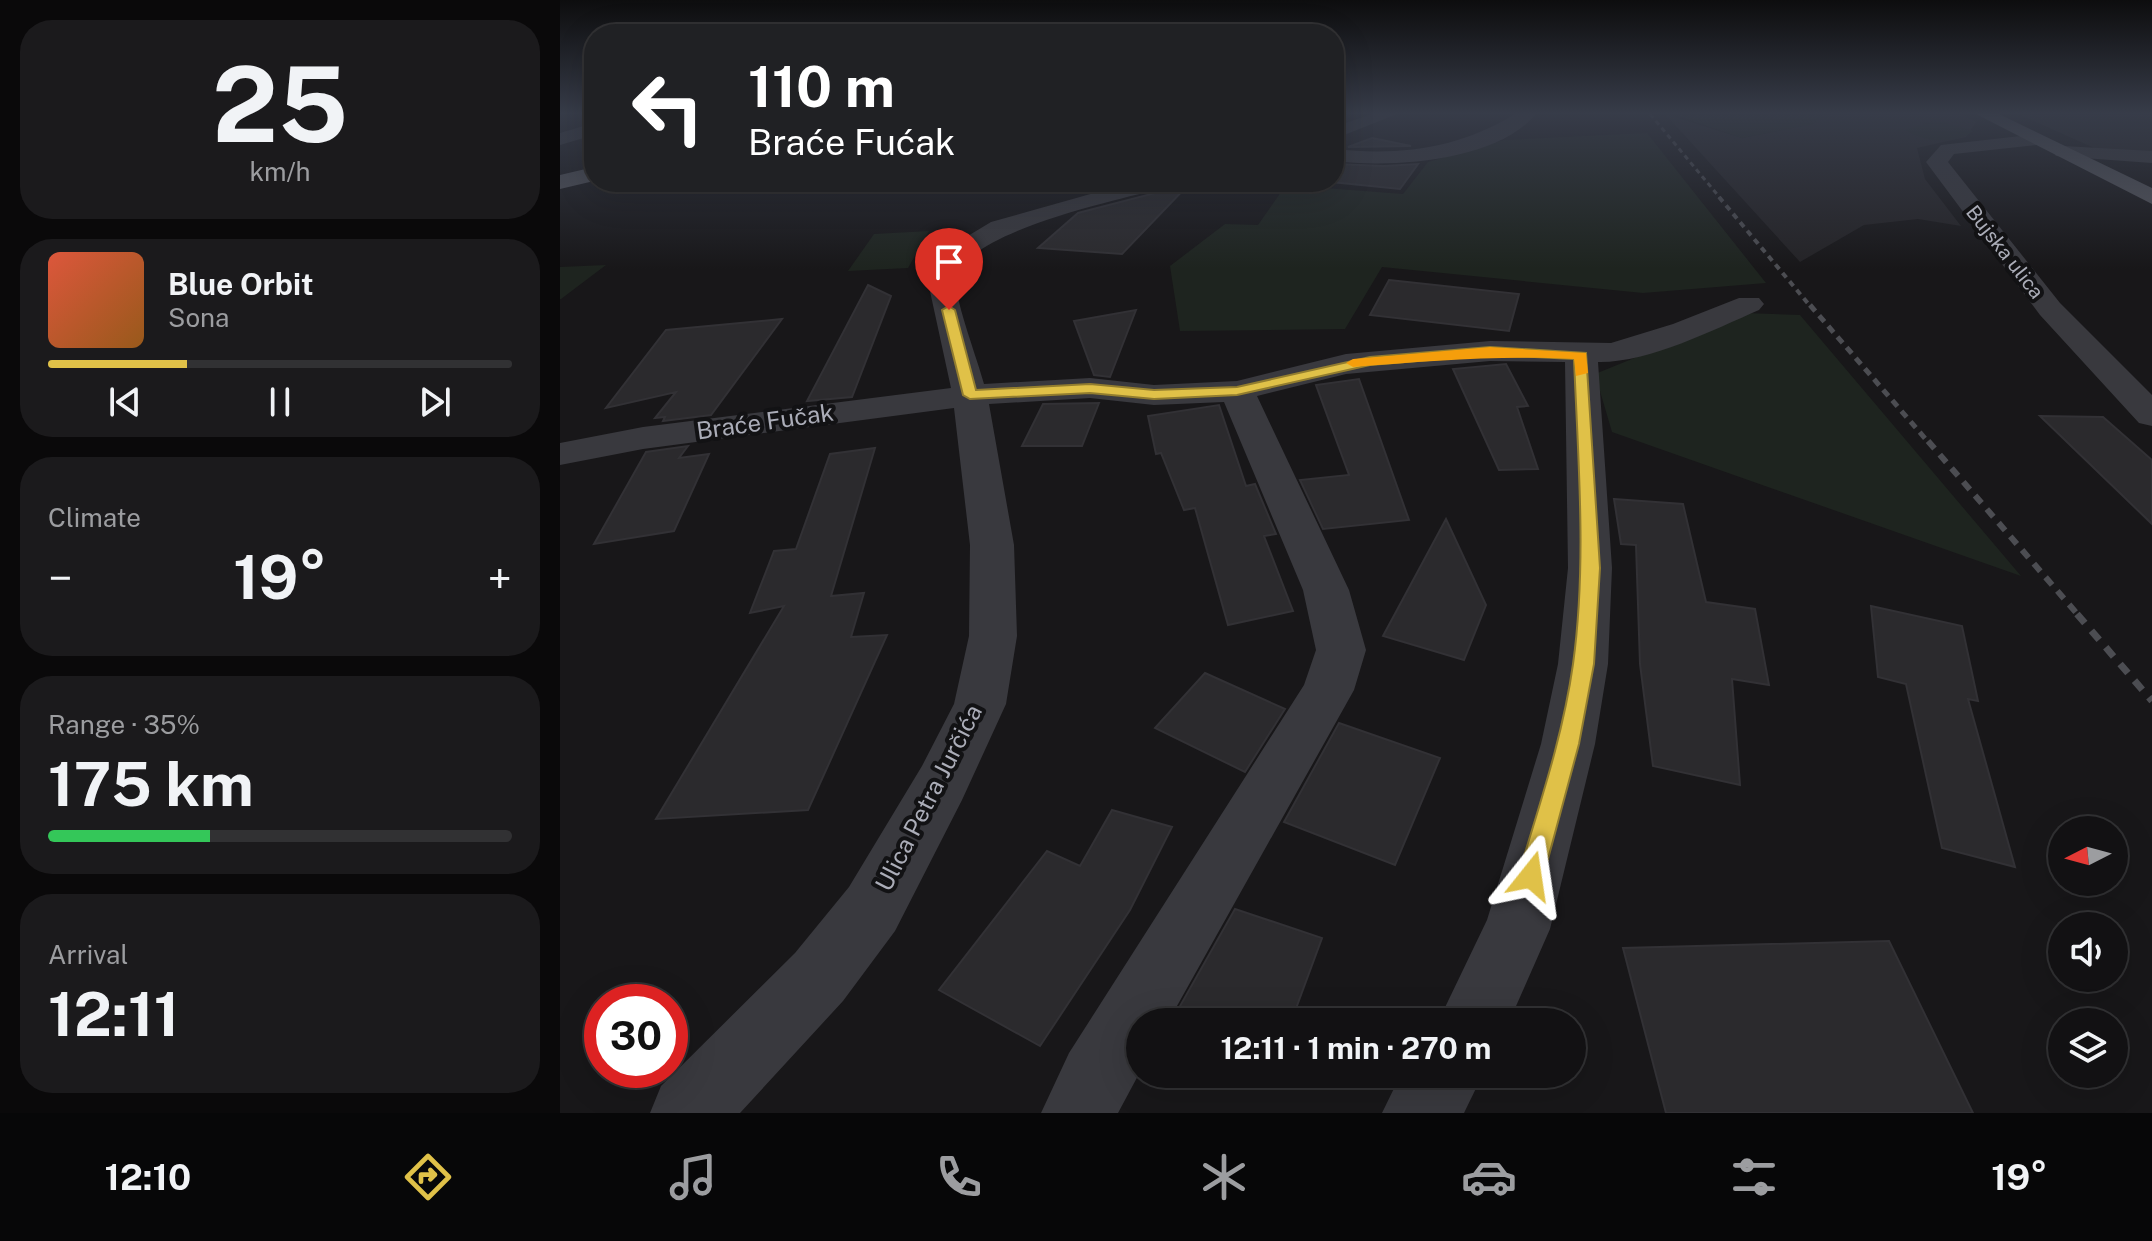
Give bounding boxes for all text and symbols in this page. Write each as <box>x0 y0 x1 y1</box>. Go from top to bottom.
text: 25 <box>212 43 348 165</box>
text: 110 m <box>748 54 895 120</box>
icon: left <box>616 56 720 160</box>
text: Braće Fućak <box>748 121 955 163</box>
text: km/h <box>249 156 311 187</box>
street label: Bujska ulica <box>1961 201 2049 303</box>
pin <box>915 228 983 310</box>
icon: arrive <box>927 240 971 284</box>
text: Blue Orbit <box>168 266 314 302</box>
text: Sona <box>168 302 229 333</box>
icon: previous <box>103 380 147 424</box>
icon: pause <box>258 380 302 424</box>
icon: next <box>413 380 457 424</box>
street label: Braće Fučak <box>694 398 835 444</box>
text: Climate <box>48 502 141 533</box>
text: 19° <box>233 542 327 613</box>
text: − <box>48 552 72 604</box>
text: + <box>488 552 512 604</box>
street label: Ulica Petra Jurčića <box>869 700 987 895</box>
text: Range · 35% <box>48 709 200 740</box>
text: 175 km <box>48 749 254 820</box>
north arrow <box>2048 816 2128 896</box>
map controls <box>2048 816 2128 1088</box>
position arrow <box>1489 834 1573 918</box>
button: sound <box>2048 912 2128 992</box>
text: Arrival <box>48 939 128 970</box>
text: 12:11 <box>48 979 179 1050</box>
speed limit sign: 30 <box>584 984 688 1088</box>
button: layers <box>2048 1008 2128 1088</box>
text: 12:11 · 1 min · 270 m <box>1221 1030 1491 1066</box>
icon: directions <box>400 1149 456 1205</box>
icon: music <box>665 1149 721 1205</box>
icon: phone <box>931 1149 987 1205</box>
icon: climate <box>1196 1149 1252 1205</box>
icon: car <box>1461 1149 1517 1205</box>
icon: filters <box>1726 1149 1782 1205</box>
text: 12:10 <box>105 1156 191 1198</box>
text: 19° <box>1991 1156 2047 1198</box>

